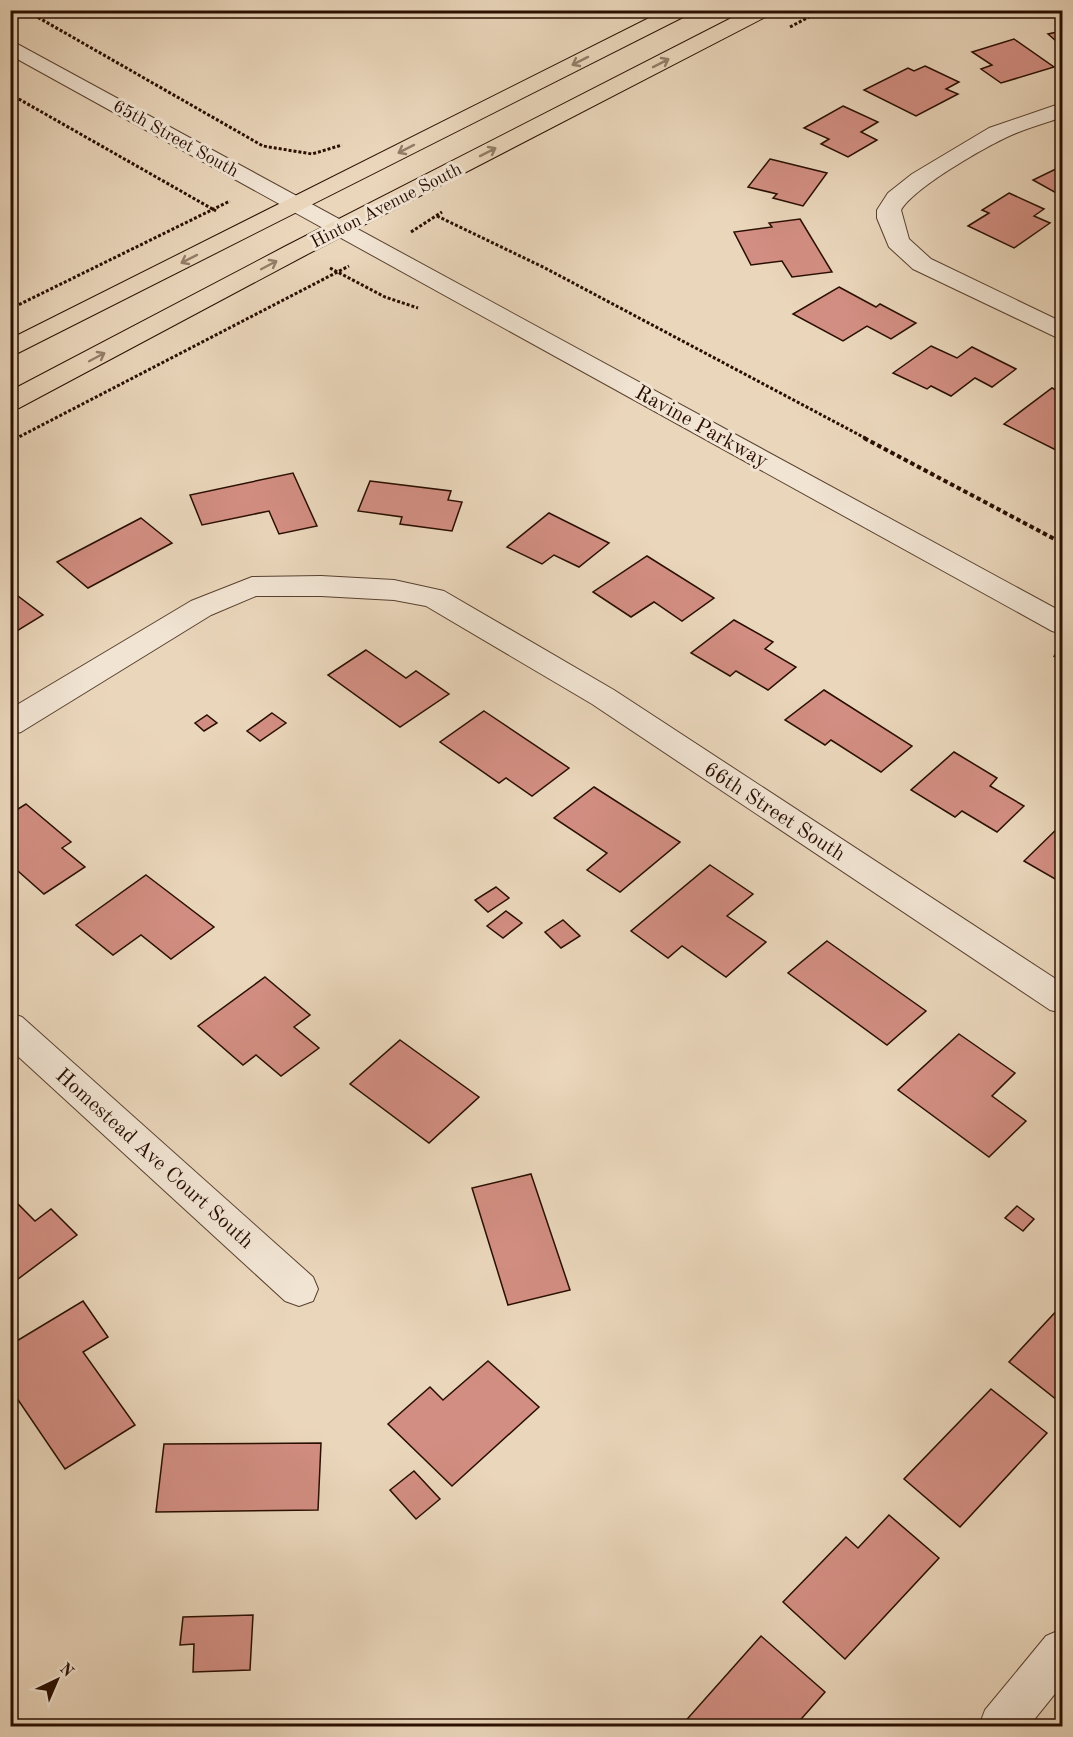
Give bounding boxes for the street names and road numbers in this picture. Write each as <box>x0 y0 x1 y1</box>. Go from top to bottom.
street label: 65th Street South <box>110 97 242 181</box>
street label: Hinton Avenue South <box>308 160 465 252</box>
street label: Ravine Parkway <box>631 382 771 472</box>
street label: 66th Street South <box>700 759 849 866</box>
street label: Homestead Ave Court South <box>51 1065 257 1253</box>

